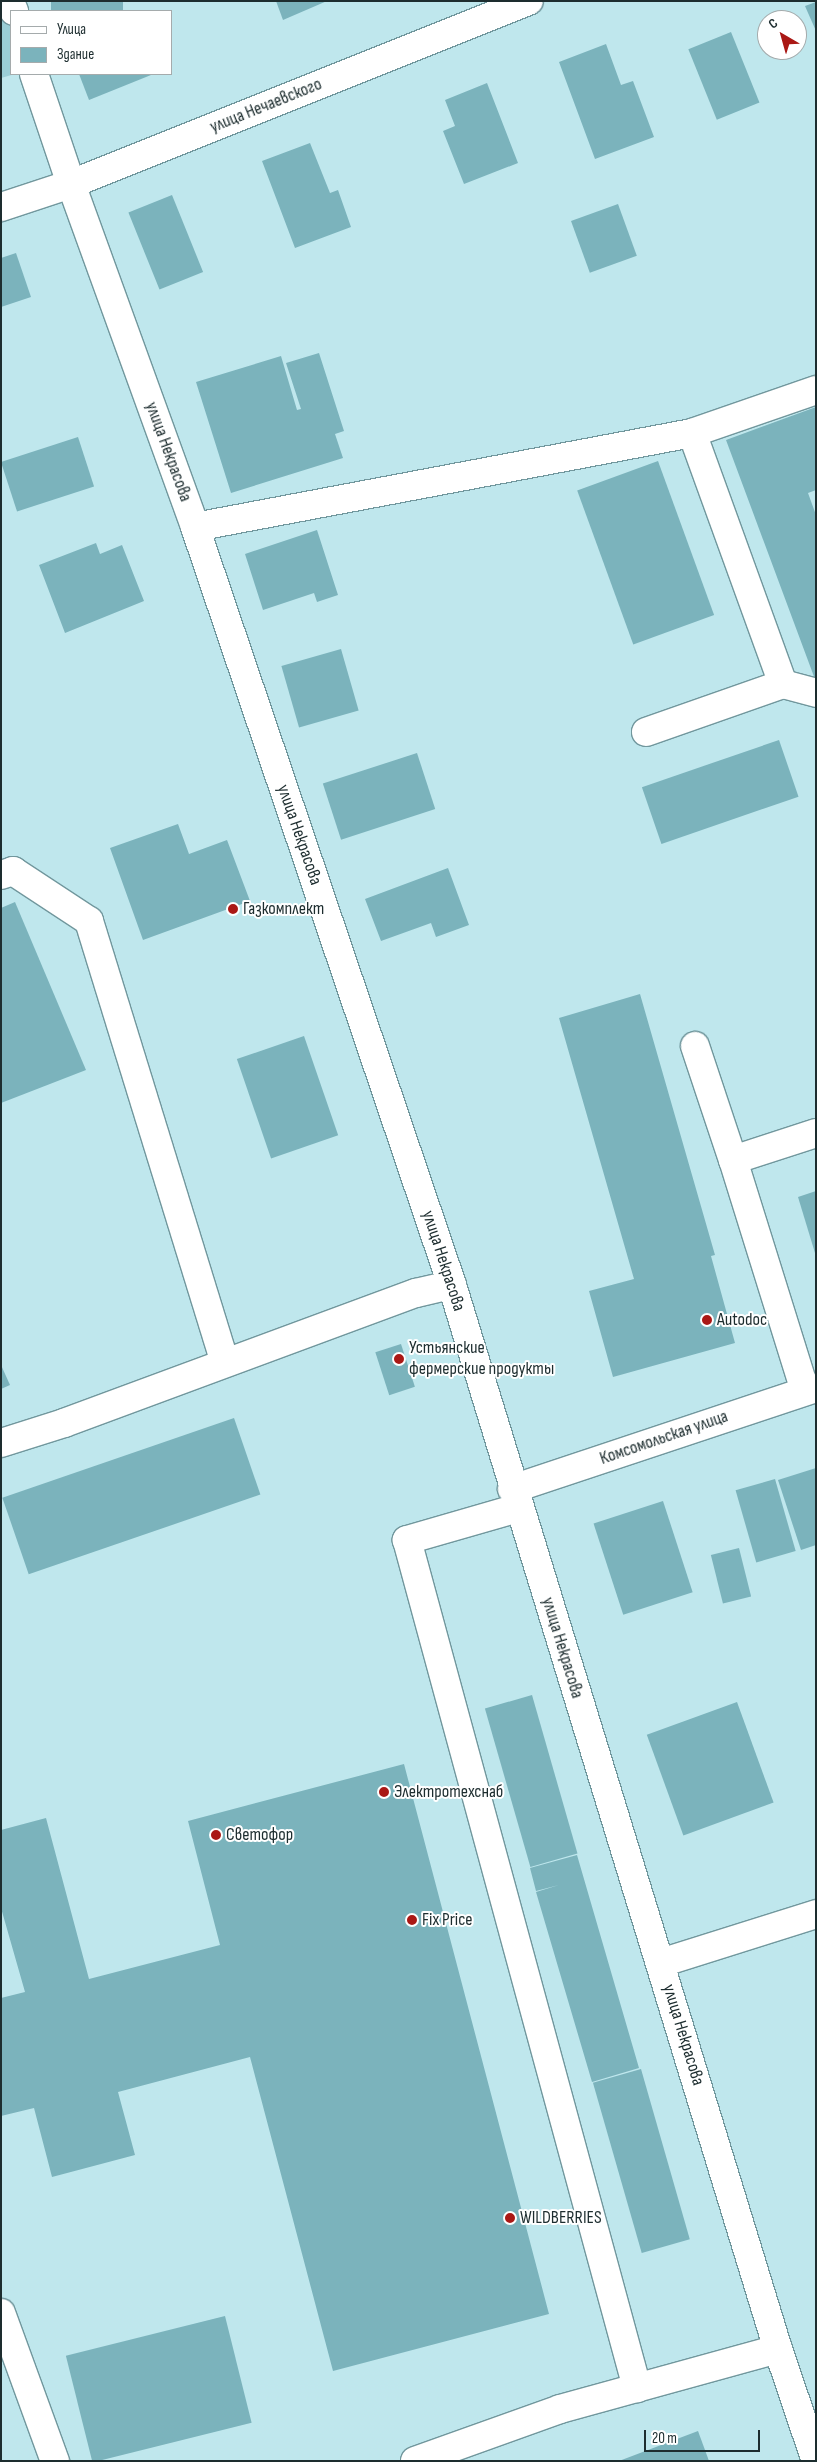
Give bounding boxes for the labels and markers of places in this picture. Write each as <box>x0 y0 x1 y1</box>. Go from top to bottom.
place label: Газкомплект <box>243 898 324 920</box>
marker: Газкомплект <box>227 903 239 915</box>
place label: Autodoc <box>717 1309 767 1331</box>
marker: Autodoc <box>701 1314 713 1326</box>
place label: Устьянские фермерские продукты <box>409 1338 554 1380</box>
marker: Устьянские фермерские продукты <box>393 1353 405 1365</box>
place label: Электротехснаб <box>394 1781 503 1803</box>
marker: Электротехснаб <box>378 1786 390 1798</box>
place label: Светофор <box>226 1824 293 1846</box>
marker: Светофор <box>210 1829 222 1841</box>
place label: Fix Price <box>422 1909 473 1931</box>
marker: Fix Price <box>406 1914 418 1926</box>
place label: WILDBERRIES <box>520 2207 602 2229</box>
marker: WILDBERRIES <box>504 2212 516 2224</box>

